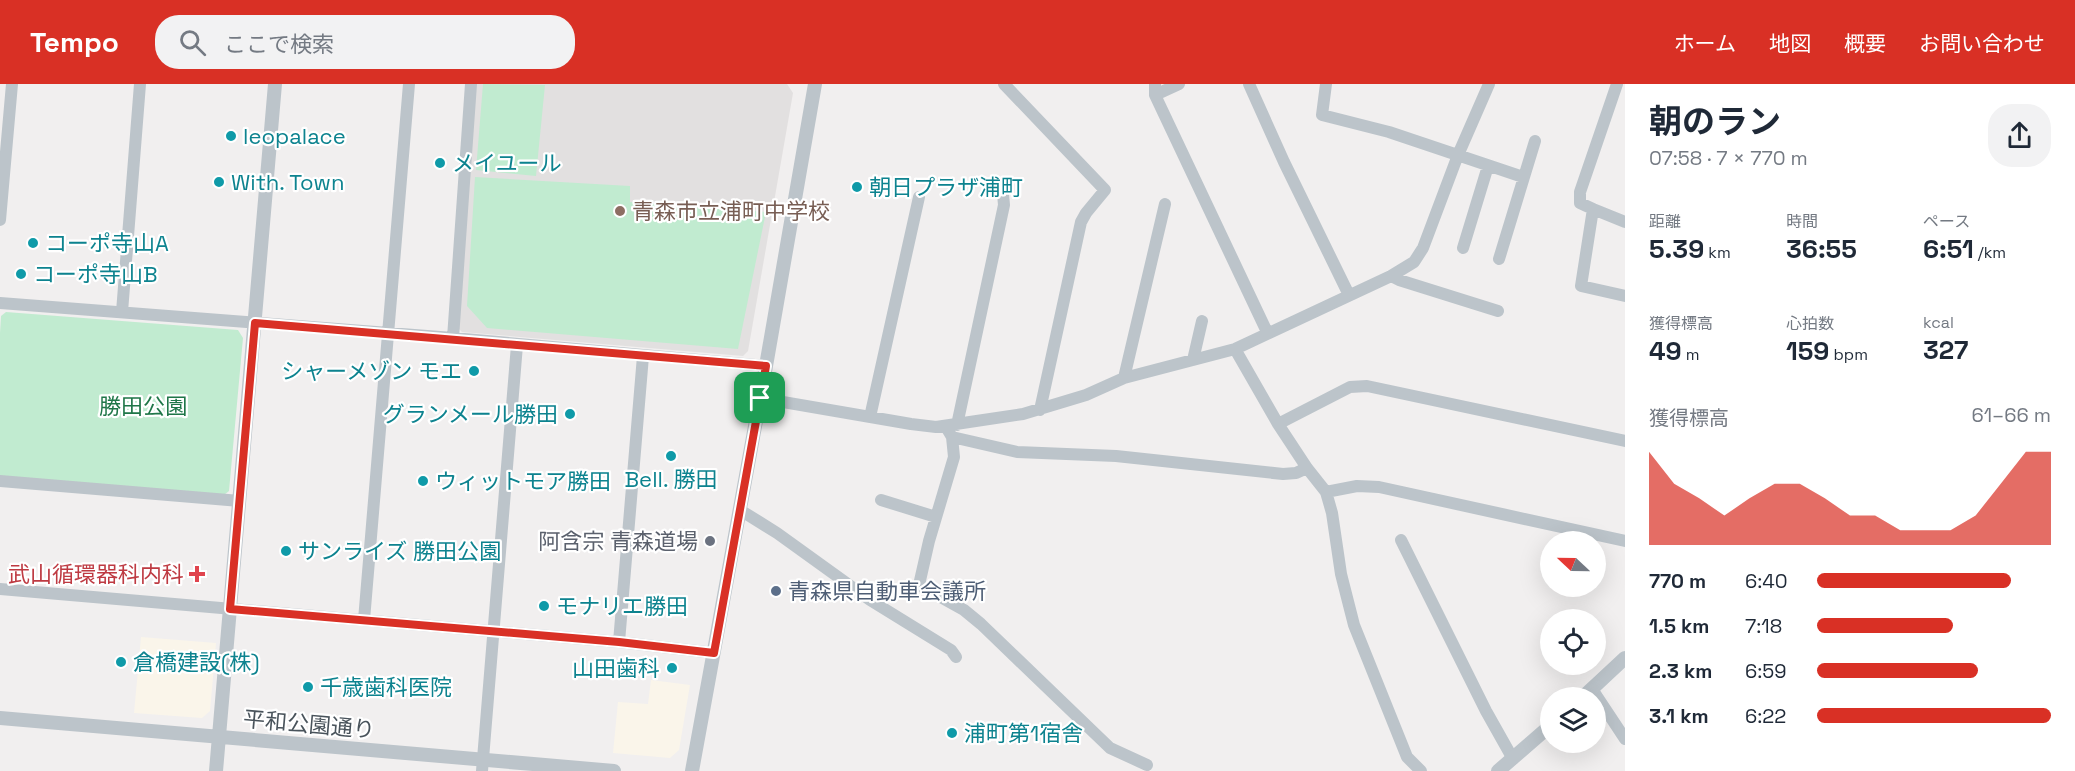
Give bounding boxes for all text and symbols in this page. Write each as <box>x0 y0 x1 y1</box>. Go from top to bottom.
search box <box>155 15 575 69</box>
text: Tempo <box>30 24 119 60</box>
icon: search <box>176 26 209 59</box>
text: ここで検索 <box>224 30 334 58</box>
text: ホーム <box>1674 30 1736 57</box>
text: 地図 <box>1769 30 1811 57</box>
text: 概要 <box>1844 30 1886 57</box>
text: お問い合わせ <box>1919 30 2045 57</box>
text: 朝のラン <box>1649 101 1781 143</box>
button: share <box>1988 104 2051 167</box>
place label: leopalace <box>243 122 346 150</box>
marker: leopalace <box>224 129 238 143</box>
text: 07:58 · 7 × 770 m <box>1649 145 1808 171</box>
place label: メイユール <box>452 149 562 177</box>
marker: メイユール <box>433 156 447 170</box>
place label: With. Town <box>231 168 344 196</box>
place label: 朝日プラザ浦町 <box>869 173 1023 201</box>
marker: With. Town <box>212 175 226 189</box>
marker: 朝日プラザ浦町 <box>850 180 864 194</box>
place label: 青森市立浦町中学校 <box>632 197 830 225</box>
marker: 青森市立浦町中学校 <box>613 204 627 218</box>
text: 距離 <box>1649 211 1681 232</box>
text: 時間 <box>1786 211 1818 232</box>
text: ペース <box>1923 211 1970 232</box>
place label: コーポ寺山A <box>45 229 169 257</box>
text: 5.39 <box>1649 232 1704 266</box>
text: 36:55 <box>1786 232 1857 266</box>
text: 6:51 <box>1923 232 1974 266</box>
marker: コーポ寺山A <box>26 236 40 250</box>
text: km <box>1704 242 1731 263</box>
text: /km <box>1974 242 2006 263</box>
place label: コーポ寺山B <box>33 260 158 288</box>
marker: コーポ寺山B <box>14 267 28 281</box>
text: kcal <box>1923 312 1954 333</box>
text: 獲得標高 <box>1649 313 1713 334</box>
text: 心拍数 <box>1786 313 1834 334</box>
text: 327 <box>1923 333 1968 367</box>
text: 49 <box>1649 334 1682 368</box>
text: 159 <box>1786 334 1829 368</box>
text: m <box>1682 344 1699 365</box>
text: bpm <box>1829 344 1868 365</box>
place label: シャーメゾン モエ <box>281 357 462 385</box>
marker: シャーメゾン モエ <box>467 364 481 378</box>
pin <box>734 372 785 423</box>
icon: arrive <box>743 381 776 414</box>
park label: 勝田公園 <box>99 392 187 420</box>
place label: グランメール勝田 <box>383 400 558 428</box>
text: 61–66 m <box>1971 402 2051 428</box>
text: 獲得標高 <box>1649 405 1729 431</box>
marker: グランメール勝田 <box>563 407 577 421</box>
marker: Bell. 勝田 <box>664 449 678 463</box>
place label: Bell. 勝田 <box>625 465 717 493</box>
place label: ウィットモア勝田 <box>435 467 611 495</box>
marker: ウィットモア勝田 <box>416 474 430 488</box>
place label: 阿含宗 青森道場 <box>538 527 698 555</box>
north arrow <box>1540 531 1606 597</box>
map controls <box>1540 531 1606 753</box>
marker: 阿含宗 青森道場 <box>703 534 717 548</box>
place label: サンライズ 勝田公園 <box>298 537 501 565</box>
marker: サンライズ 勝田公園 <box>279 544 293 558</box>
place label: 武山循環器科内科 <box>8 560 184 588</box>
marker: 武山循環器科内科 <box>188 565 206 583</box>
text: 770 m <box>1649 568 1706 594</box>
text: 6:40 <box>1745 568 1788 594</box>
place label: 青森県自動車会議所 <box>788 577 986 605</box>
marker: 青森県自動車会議所 <box>769 584 783 598</box>
place label: モナリエ勝田 <box>556 592 688 620</box>
marker: モナリエ勝田 <box>537 599 551 613</box>
button: locate <box>1540 609 1606 675</box>
text: 1.5 km <box>1649 613 1709 639</box>
text: 7:18 <box>1745 613 1782 639</box>
place label: 倉橋建設(株) <box>133 648 260 676</box>
place label: 山田歯科 <box>572 654 660 682</box>
marker: 倉橋建設(株) <box>114 655 128 669</box>
text: 2.3 km <box>1649 658 1712 684</box>
text: 6:59 <box>1745 658 1787 684</box>
marker: 山田歯科 <box>665 661 679 675</box>
place label: 千歳歯科医院 <box>320 673 452 701</box>
marker: 千歳歯科医院 <box>301 680 315 694</box>
button: layers <box>1540 687 1606 753</box>
text: 3.1 km <box>1649 703 1709 729</box>
text: 6:22 <box>1745 703 1786 729</box>
street label: 平和公園通り <box>242 704 376 744</box>
place label: 浦町第1宿舎 <box>964 719 1083 747</box>
marker: 浦町第1宿舎 <box>945 726 959 740</box>

